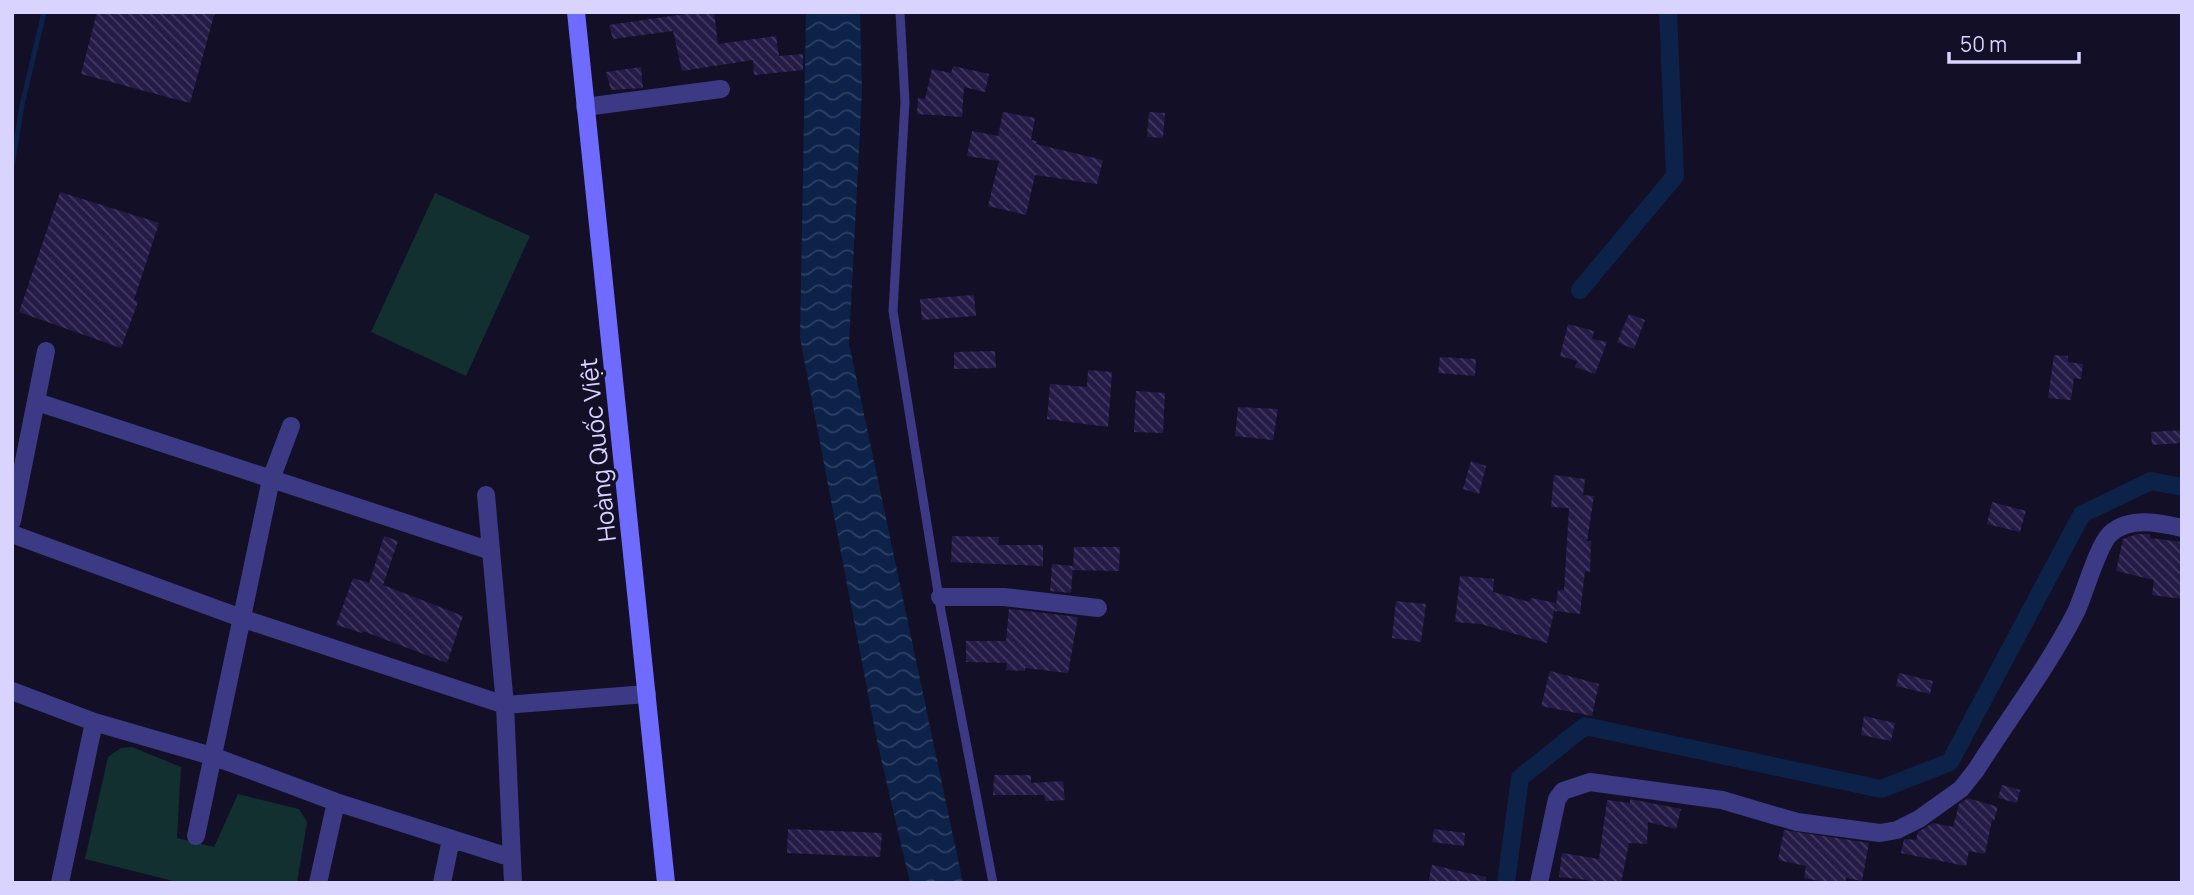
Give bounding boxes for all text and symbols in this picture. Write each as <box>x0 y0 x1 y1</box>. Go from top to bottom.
scale bar <box>1949 21 2078 65</box>
text: 50 m <box>1960 30 2007 58</box>
street label: Hoàng Quốc Việt <box>571 357 623 543</box>

